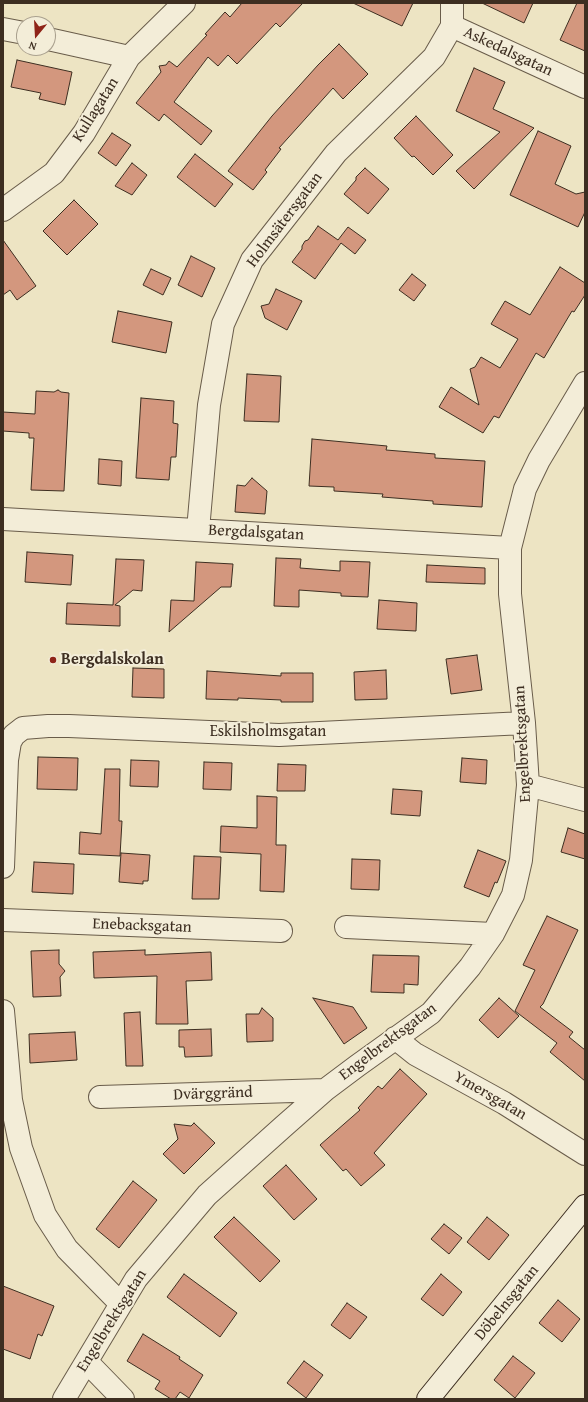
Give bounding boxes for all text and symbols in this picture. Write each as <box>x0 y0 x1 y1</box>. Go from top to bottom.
north arrow <box>16 16 56 56</box>
street label: Askedalsgatan <box>460 23 556 81</box>
text: N <box>27 38 39 55</box>
street label: Kullagatan <box>69 74 123 146</box>
street label: Holmsätersgatan <box>243 169 327 271</box>
street label: Bergdalsgatan <box>208 521 304 545</box>
place label: Bergdalskolan <box>61 650 164 670</box>
marker: Bergdalskolan <box>48 655 58 665</box>
street label: Engelbrektsgatan <box>510 685 536 803</box>
street label: Eskilsholmsgatan <box>210 722 326 742</box>
street label: Enebacksgatan <box>92 915 192 937</box>
street label: Engelbrektsgatan <box>335 999 441 1085</box>
street label: Ymersgatan <box>450 1067 530 1125</box>
street label: Dvärggränd <box>173 1083 253 1105</box>
street label: Döbelnsgatan <box>471 1262 543 1344</box>
street label: Engelbrektsgatan <box>73 1266 151 1376</box>

